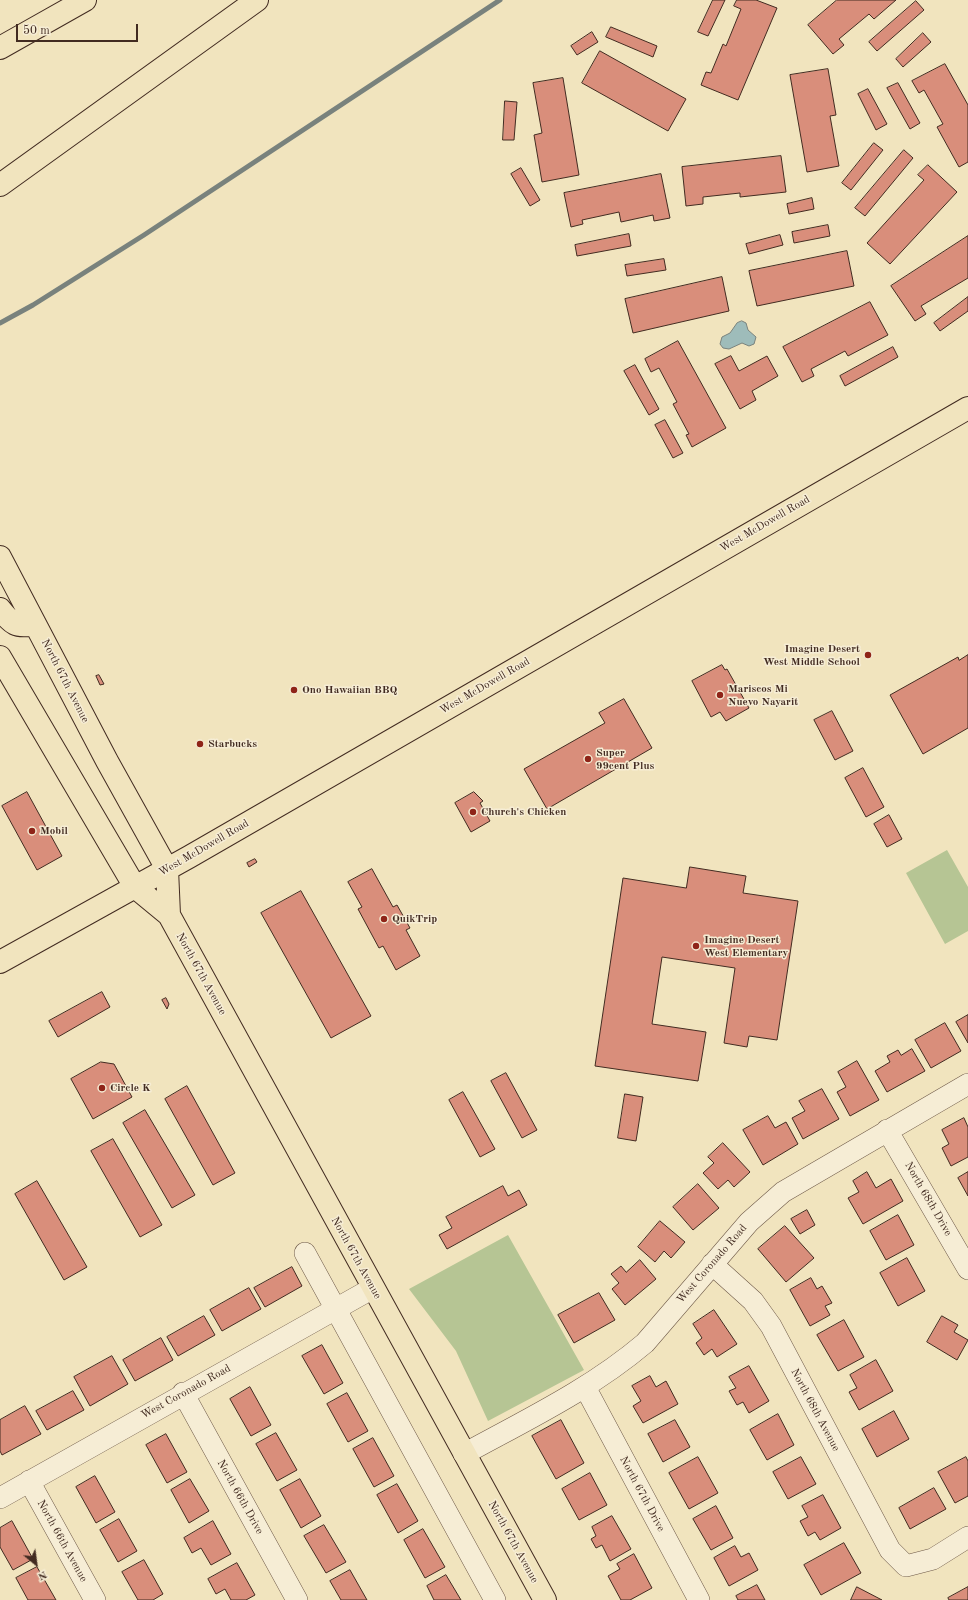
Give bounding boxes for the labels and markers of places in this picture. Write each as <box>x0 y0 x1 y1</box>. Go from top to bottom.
place label: Imagine Desert West Middle School <box>763 642 860 668</box>
marker: Imagine Desert West Middle School <box>863 650 873 660</box>
place label: Mariscos Mi Nuevo Nayarit <box>728 682 798 708</box>
place label: Ono Hawaiian BBQ <box>302 683 397 697</box>
marker: Ono Hawaiian BBQ <box>289 685 299 695</box>
marker: Mariscos Mi Nuevo Nayarit <box>715 690 725 700</box>
place label: Starbucks <box>208 737 257 751</box>
marker: Starbucks <box>195 739 205 749</box>
place label: Super 99cent Plus <box>596 746 654 772</box>
marker: Super 99cent Plus <box>583 754 593 764</box>
place label: Church's Chicken <box>481 805 566 819</box>
marker: Church's Chicken <box>468 807 478 817</box>
place label: Mobil <box>40 824 68 838</box>
marker: Mobil <box>27 826 37 836</box>
place label: QuikTrip <box>392 912 437 926</box>
marker: QuikTrip <box>379 914 389 924</box>
place label: Imagine Desert West Elementary <box>704 933 788 959</box>
marker: Imagine Desert West Elementary <box>691 941 701 951</box>
place label: Circle K <box>110 1081 151 1095</box>
marker: Circle K <box>97 1083 107 1093</box>

